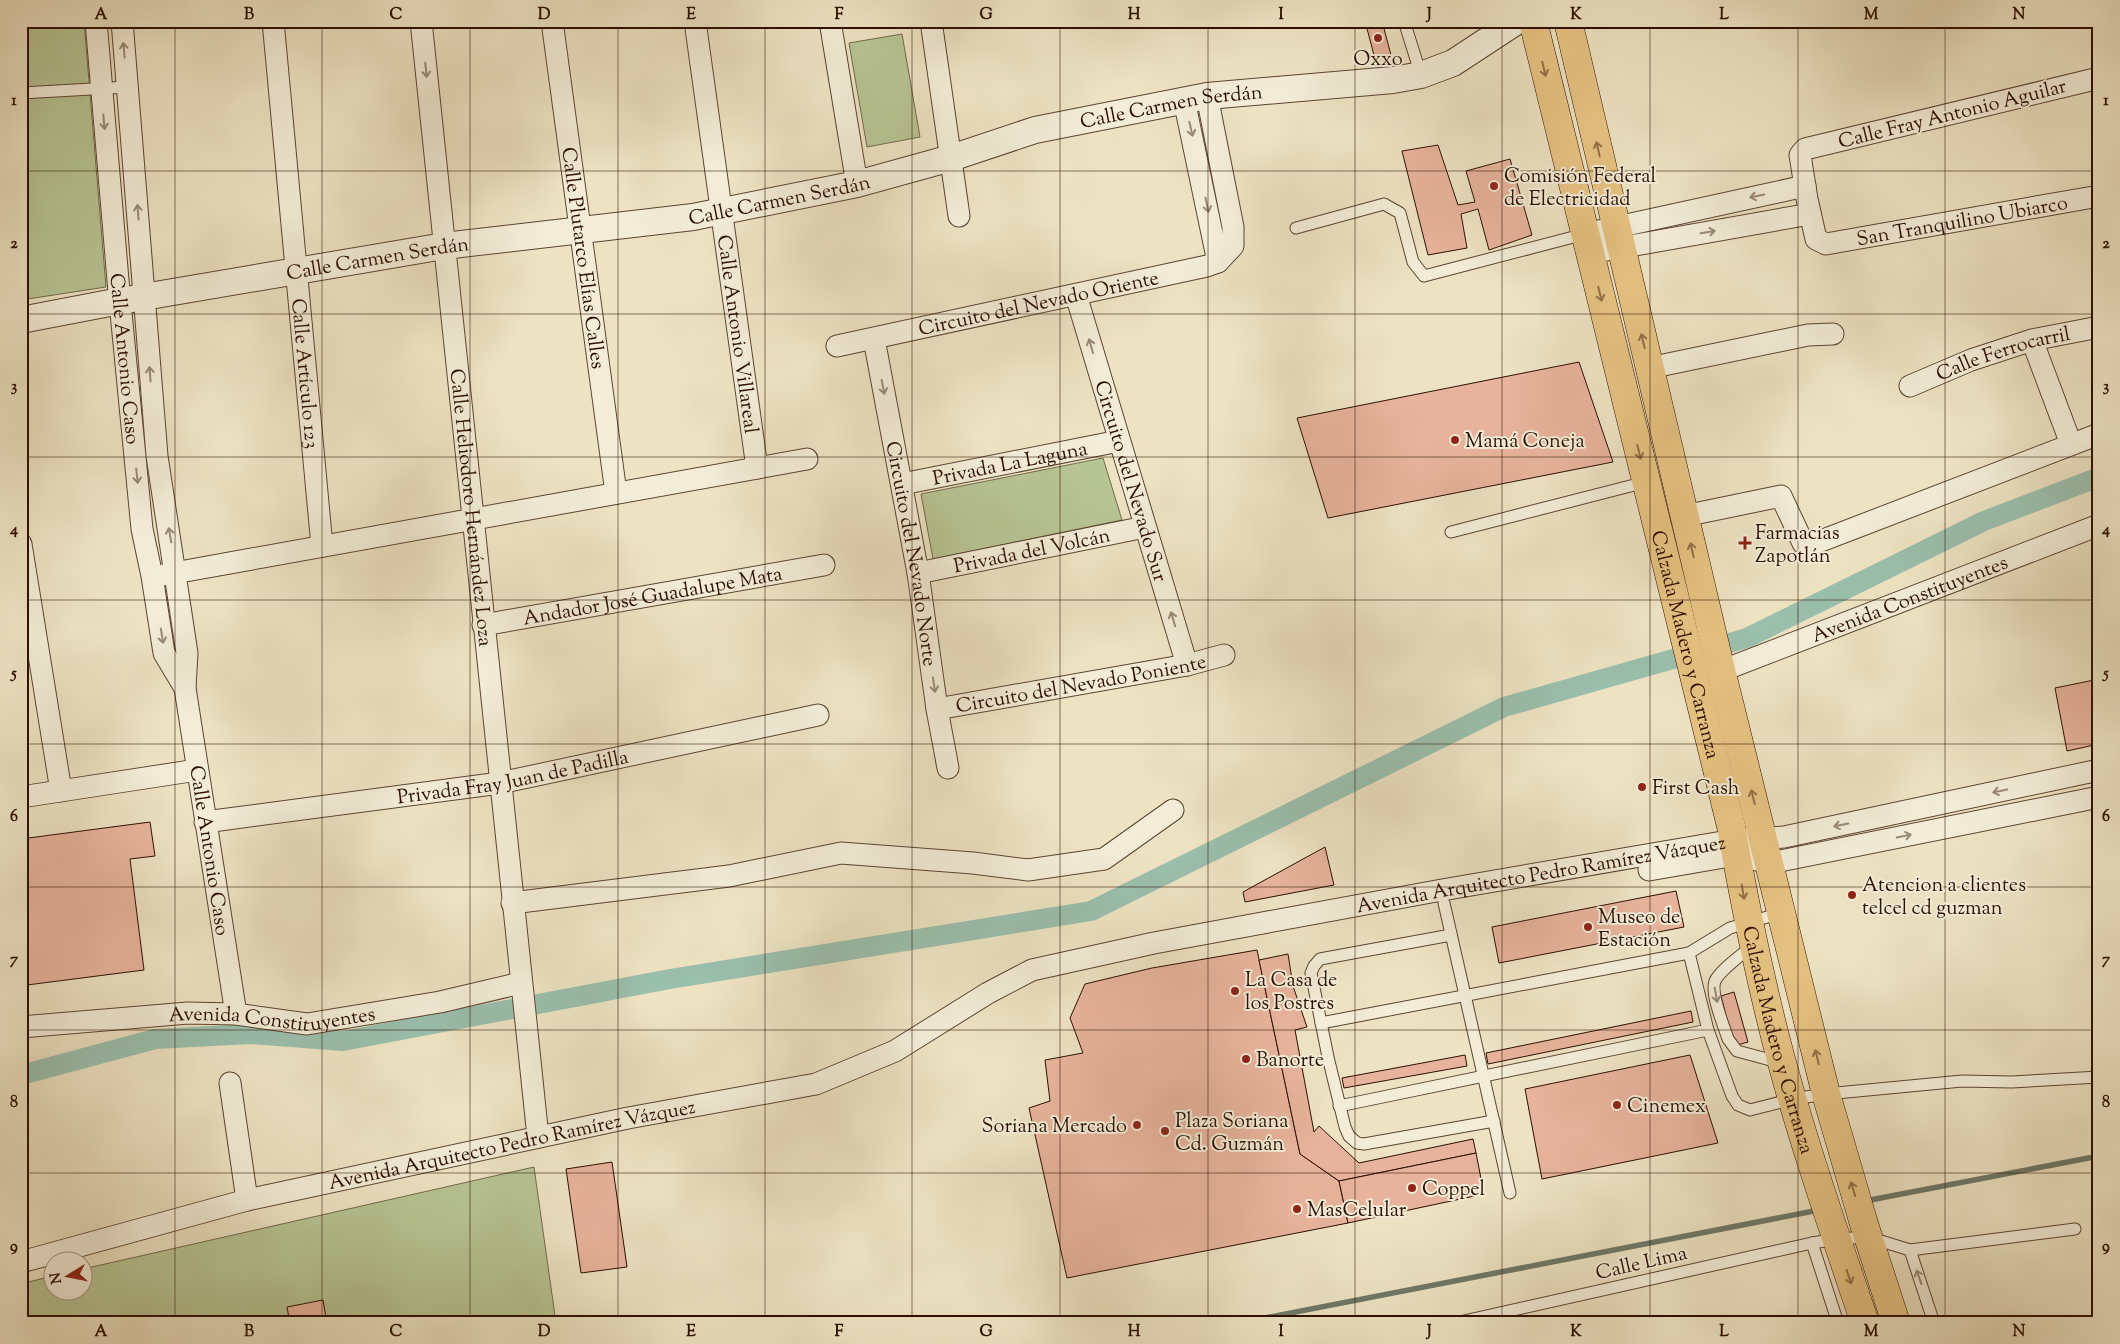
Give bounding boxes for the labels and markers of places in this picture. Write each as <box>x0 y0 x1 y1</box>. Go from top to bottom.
marker: Oxxo <box>1372 32 1384 44</box>
place label: Oxxo <box>1353 46 1403 75</box>
place label: Comisión Federal de Electricidad <box>1504 163 1656 215</box>
marker: Comisión Federal de Electricidad <box>1488 180 1500 192</box>
place label: Mamá Coneja <box>1465 428 1585 457</box>
marker: Mamá Coneja <box>1449 434 1461 446</box>
place label: Farmacias Zapotlán <box>1755 520 1840 572</box>
marker: Farmacias Zapotlán <box>1739 537 1751 549</box>
place label: First Cash <box>1652 775 1740 804</box>
marker: First Cash <box>1636 781 1648 793</box>
place label: Atencion a clientes telcel cd guzman <box>1862 872 2026 924</box>
marker: Atencion a clientes telcel cd guzman <box>1846 889 1858 901</box>
place label: Museo de Estación <box>1598 904 1680 956</box>
marker: Museo de Estación <box>1582 921 1594 933</box>
place label: La Casa de los Postres <box>1245 967 1337 1019</box>
marker: La Casa de los Postres <box>1229 985 1241 997</box>
place label: Banorte <box>1256 1047 1324 1076</box>
marker: Banorte <box>1240 1053 1252 1065</box>
place label: Cinemex <box>1627 1093 1706 1122</box>
marker: Cinemex <box>1611 1099 1623 1111</box>
place label: Plaza Soriana Cd. Guzmán <box>1175 1108 1288 1160</box>
place label: Soriana Mercado <box>982 1113 1127 1142</box>
marker: Soriana Mercado <box>1131 1119 1143 1131</box>
marker: Plaza Soriana Cd. Guzmán <box>1159 1125 1171 1137</box>
place label: Coppel <box>1422 1176 1486 1205</box>
marker: Coppel <box>1406 1182 1418 1194</box>
place label: MasCelular <box>1307 1197 1407 1226</box>
marker: MasCelular <box>1291 1203 1303 1215</box>

